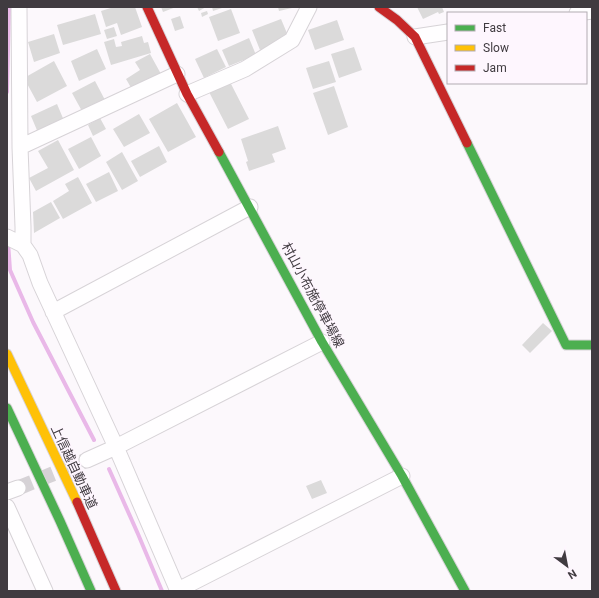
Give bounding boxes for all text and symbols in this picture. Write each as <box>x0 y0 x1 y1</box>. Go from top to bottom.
legend <box>447 12 587 84</box>
text: Fast <box>483 21 506 35</box>
text: Slow <box>483 41 509 55</box>
text: Jam <box>483 61 507 75</box>
street label: 村山小布施停車場線 <box>279 240 347 350</box>
street label: 上信越自動車道 <box>48 423 100 511</box>
north arrow <box>547 546 587 586</box>
text: N <box>565 566 579 582</box>

